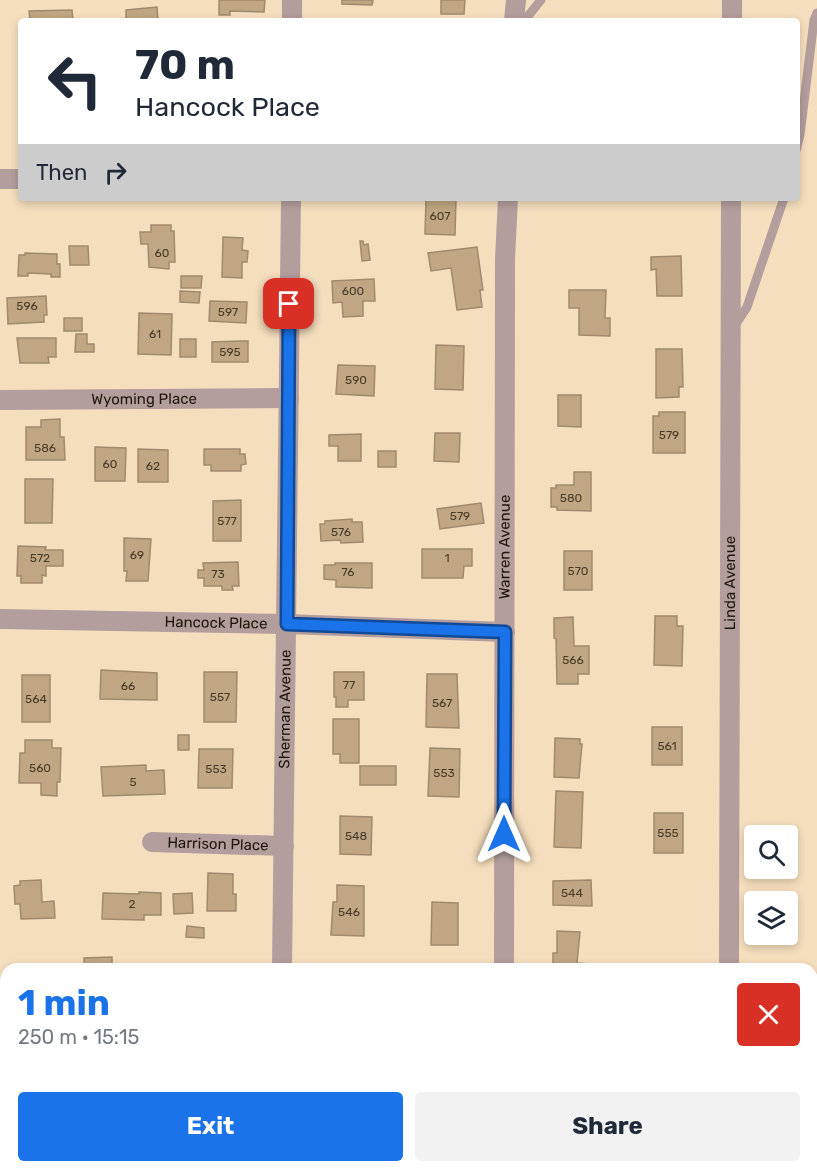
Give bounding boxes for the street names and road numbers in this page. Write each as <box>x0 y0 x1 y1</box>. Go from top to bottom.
street label: Wyoming Place <box>91 390 197 408</box>
street label: Warren Avenue <box>496 495 514 599</box>
street label: Linda Avenue <box>721 536 739 630</box>
street label: Hancock Place <box>164 613 268 633</box>
street label: Sherman Avenue <box>275 649 295 769</box>
street label: Harrison Place <box>167 833 269 855</box>

